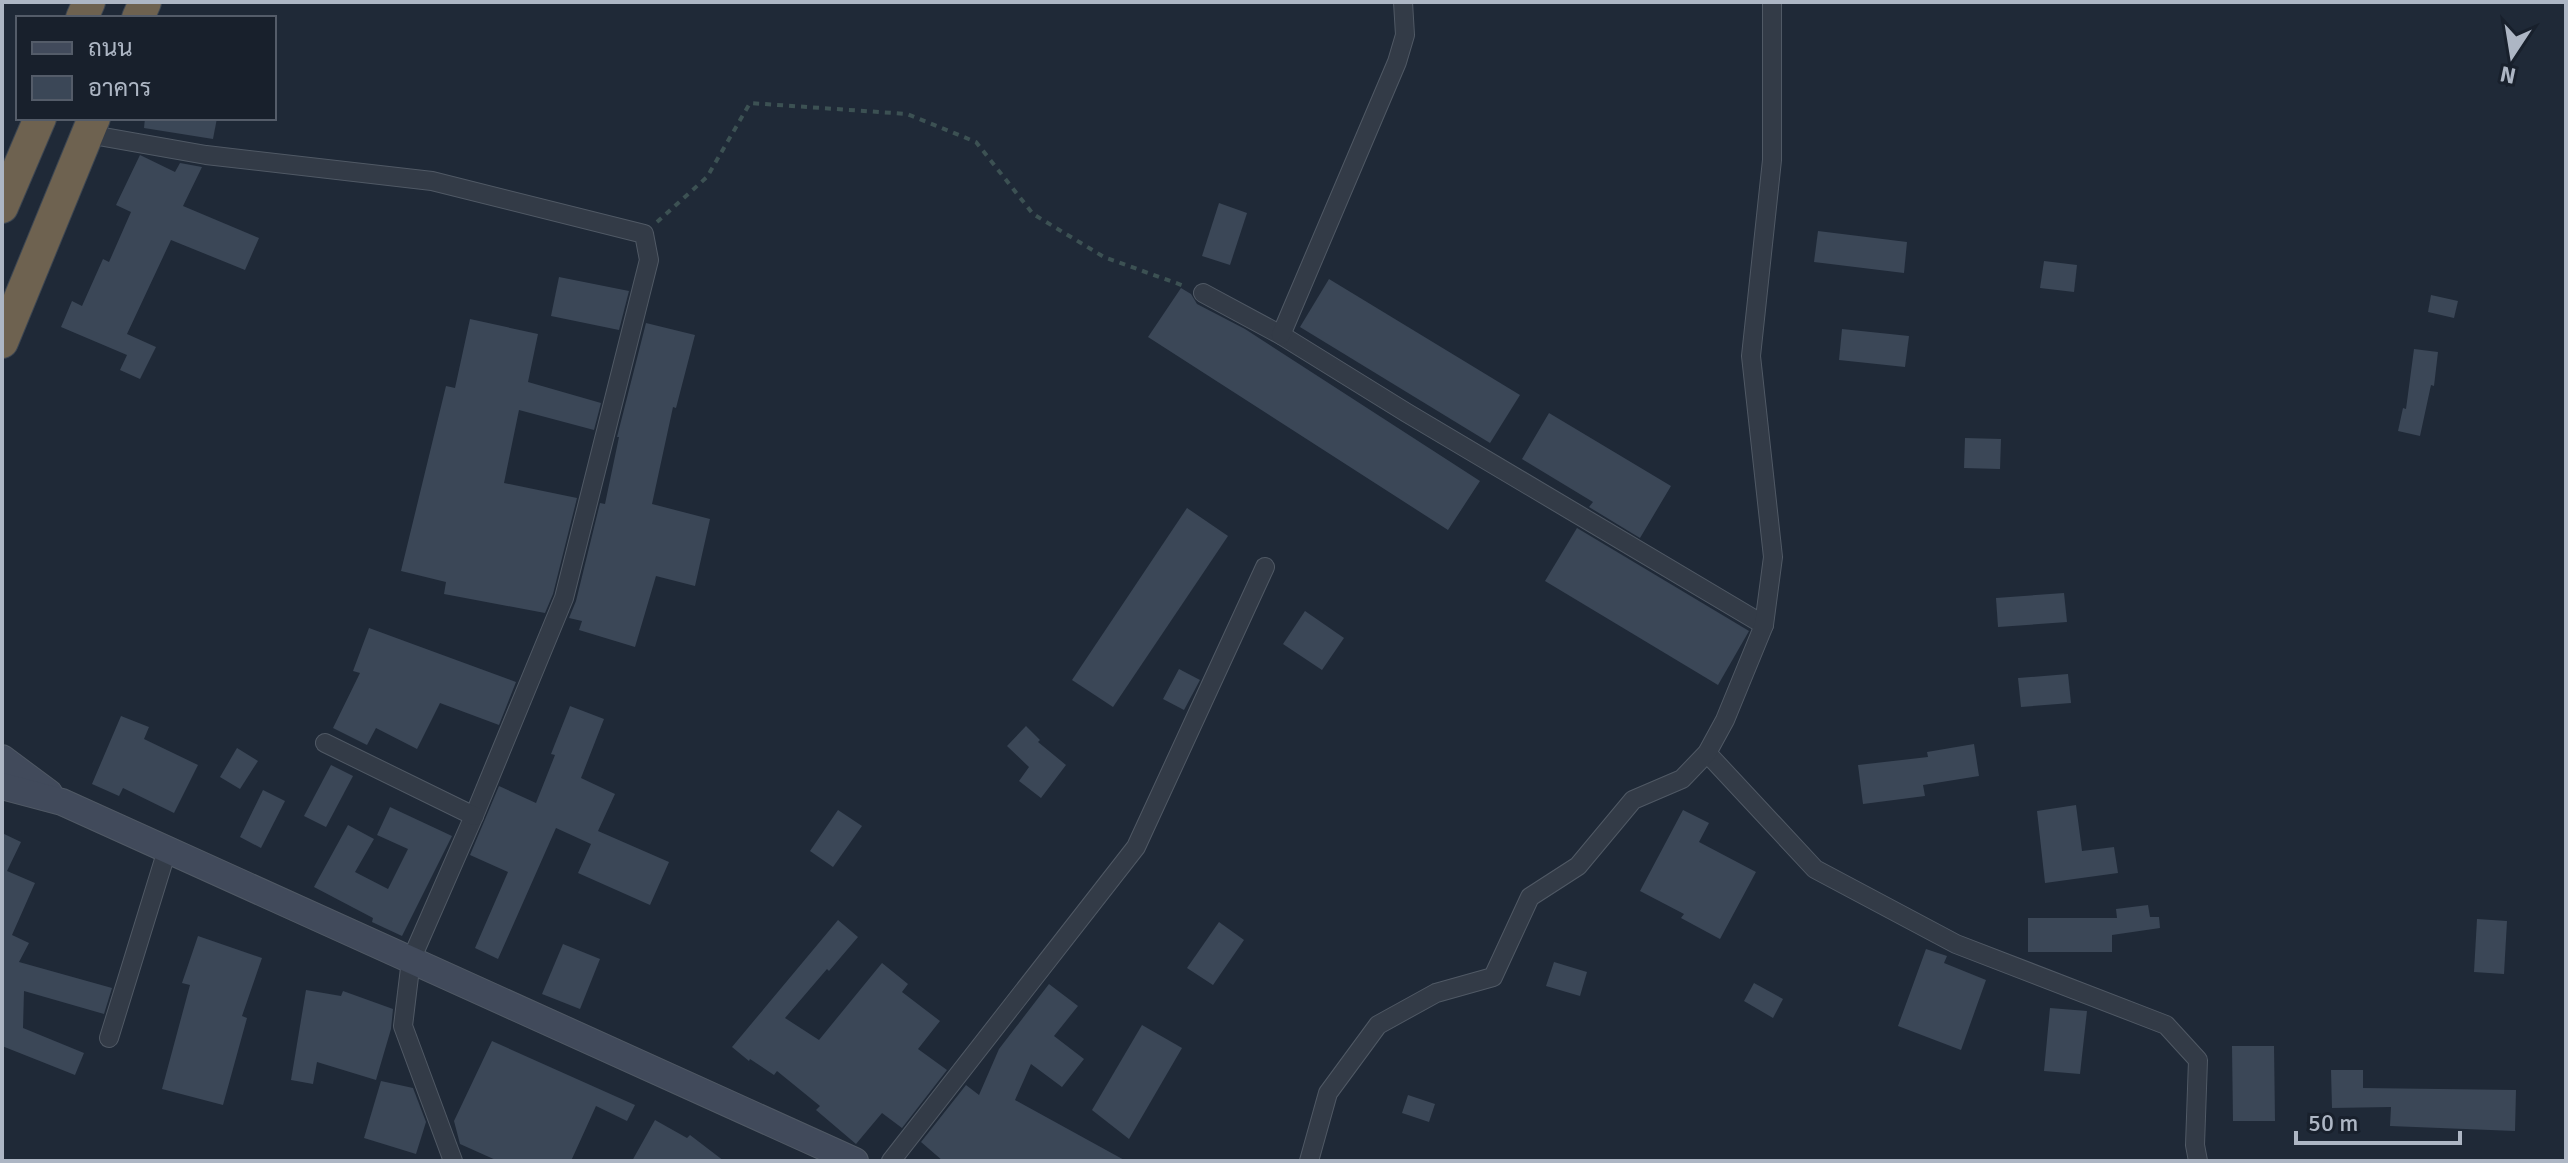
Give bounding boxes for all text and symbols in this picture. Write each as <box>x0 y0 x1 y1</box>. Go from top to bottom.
legend <box>16 16 276 120</box>
north arrow <box>2472 16 2552 96</box>
text: ถนน <box>88 33 133 63</box>
text: N <box>2498 60 2518 90</box>
text: อาคาร <box>88 73 151 103</box>
scale bar <box>2296 1095 2460 1145</box>
text: 50 m <box>2308 1108 2358 1138</box>

